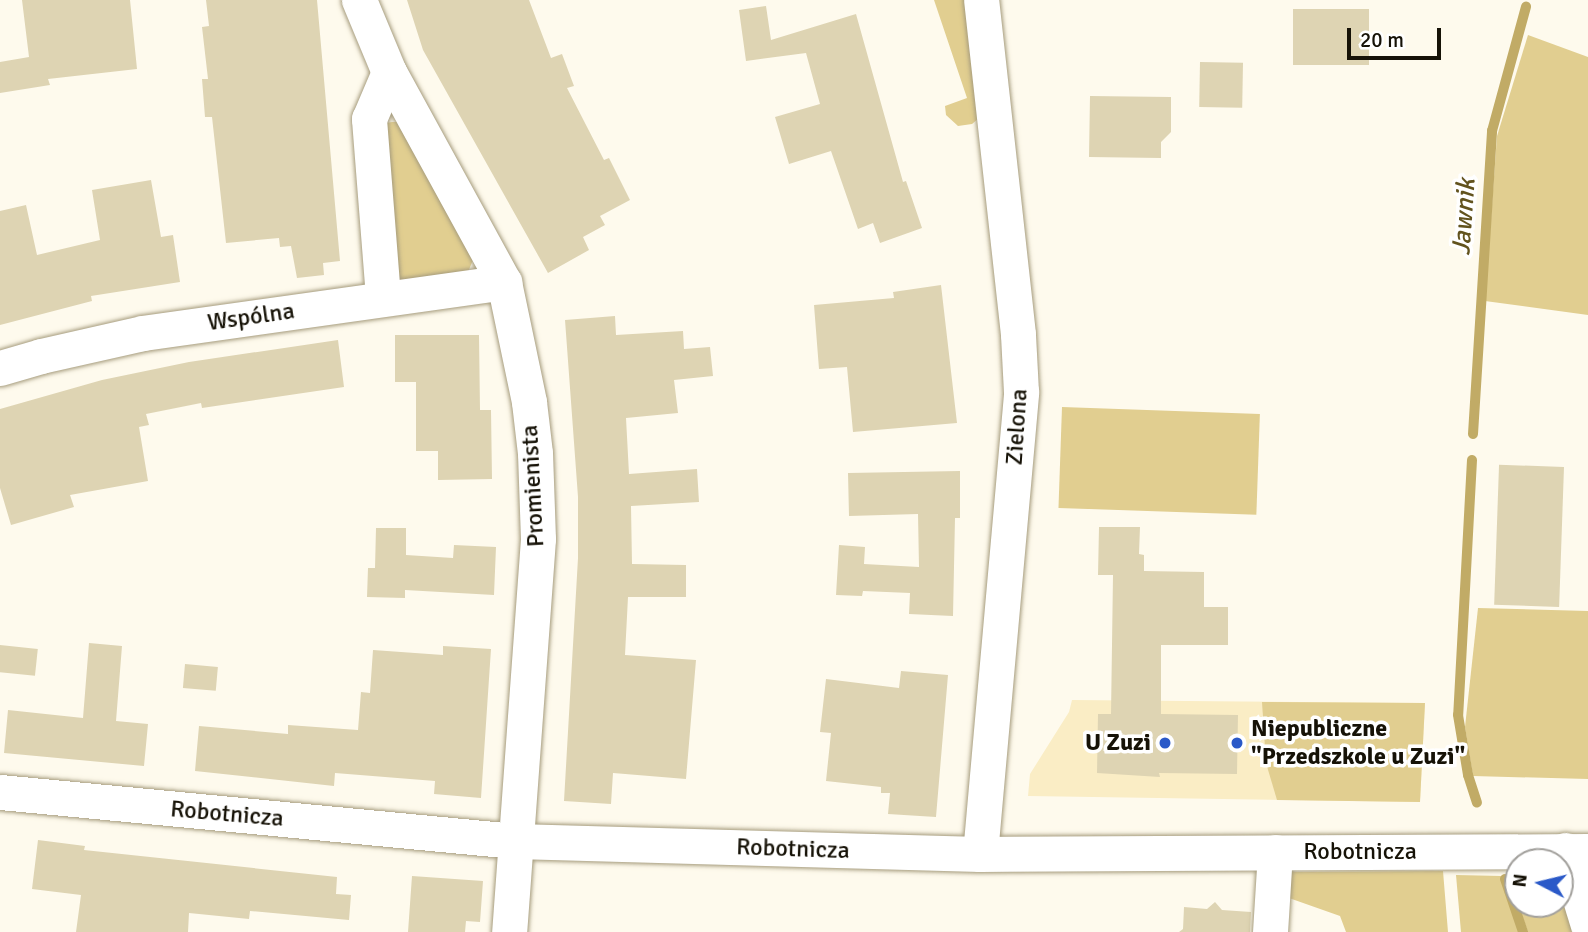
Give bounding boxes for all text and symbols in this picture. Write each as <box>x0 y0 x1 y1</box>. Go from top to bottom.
scale bar <box>1350 14 1444 58</box>
text: 20 m <box>1360 27 1404 53</box>
water label: Jawnik <box>1447 178 1483 256</box>
street label: Wspólna <box>206 297 296 337</box>
street label: Zielona <box>1000 388 1034 466</box>
street label: Promienista <box>515 424 551 548</box>
place label: Niepubliczne "Przedszkole u Zuzi" <box>1251 715 1465 771</box>
place label: U Zuzi <box>1085 729 1151 757</box>
marker: U Zuzi <box>1157 735 1173 751</box>
marker: Niepubliczne "Przedszkole u Zuzi" <box>1229 735 1245 751</box>
street label: Robotnicza <box>169 795 285 833</box>
street label: Robotnicza <box>736 833 850 865</box>
street label: Robotnicza <box>1303 838 1417 866</box>
north arrow <box>1504 848 1574 918</box>
text: N <box>1507 873 1533 889</box>

